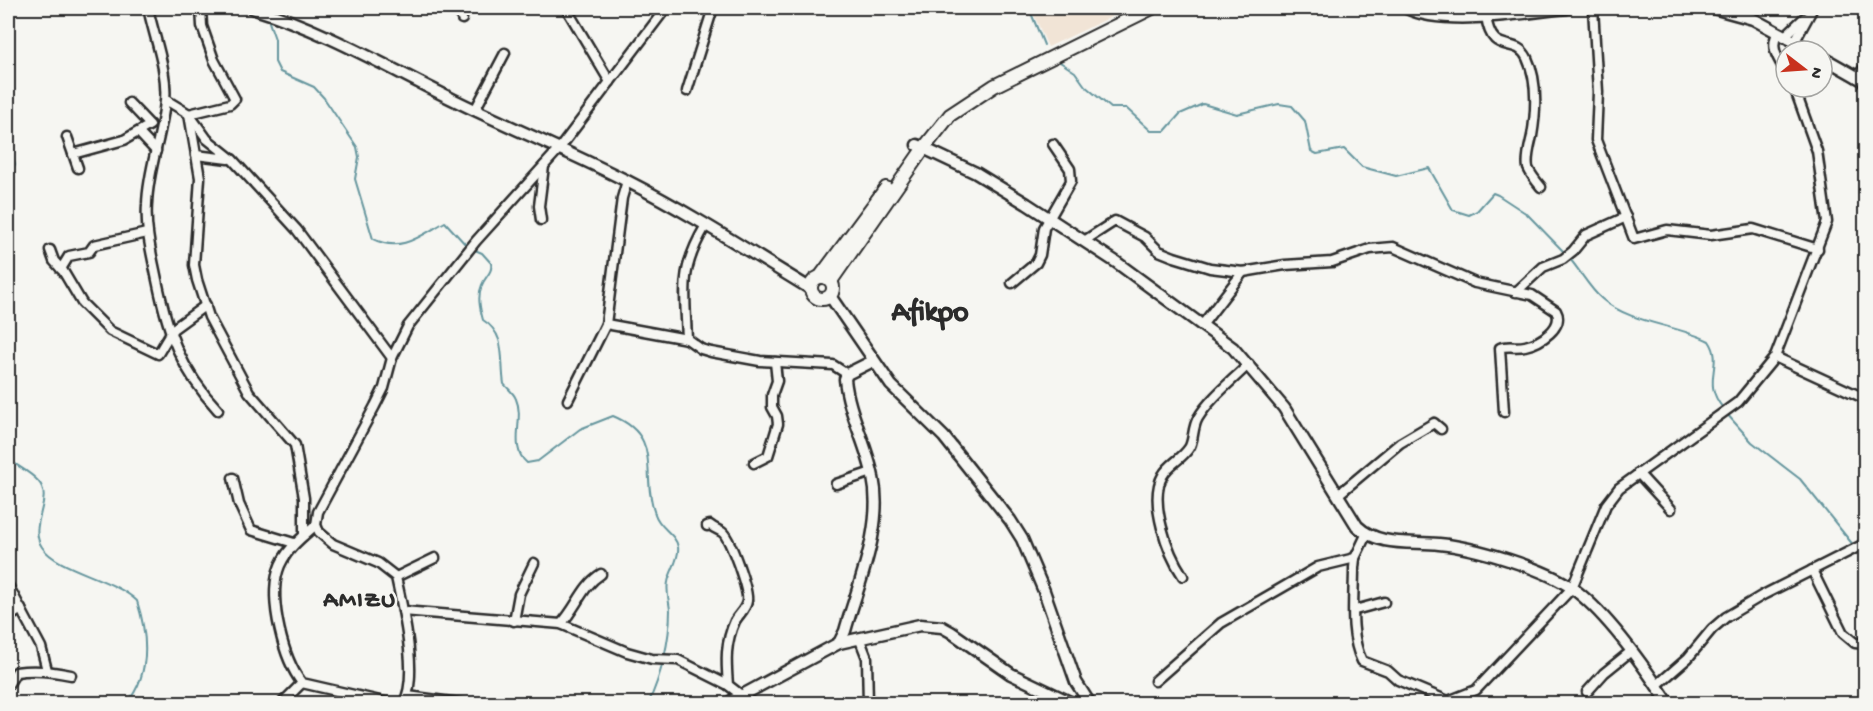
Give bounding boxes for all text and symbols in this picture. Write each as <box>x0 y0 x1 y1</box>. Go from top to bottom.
north arrow <box>1774 39 1834 99</box>
text: N <box>1804 65 1826 81</box>
district label: Afikpo <box>890 297 969 332</box>
district label: AMIZU <box>322 587 397 616</box>

